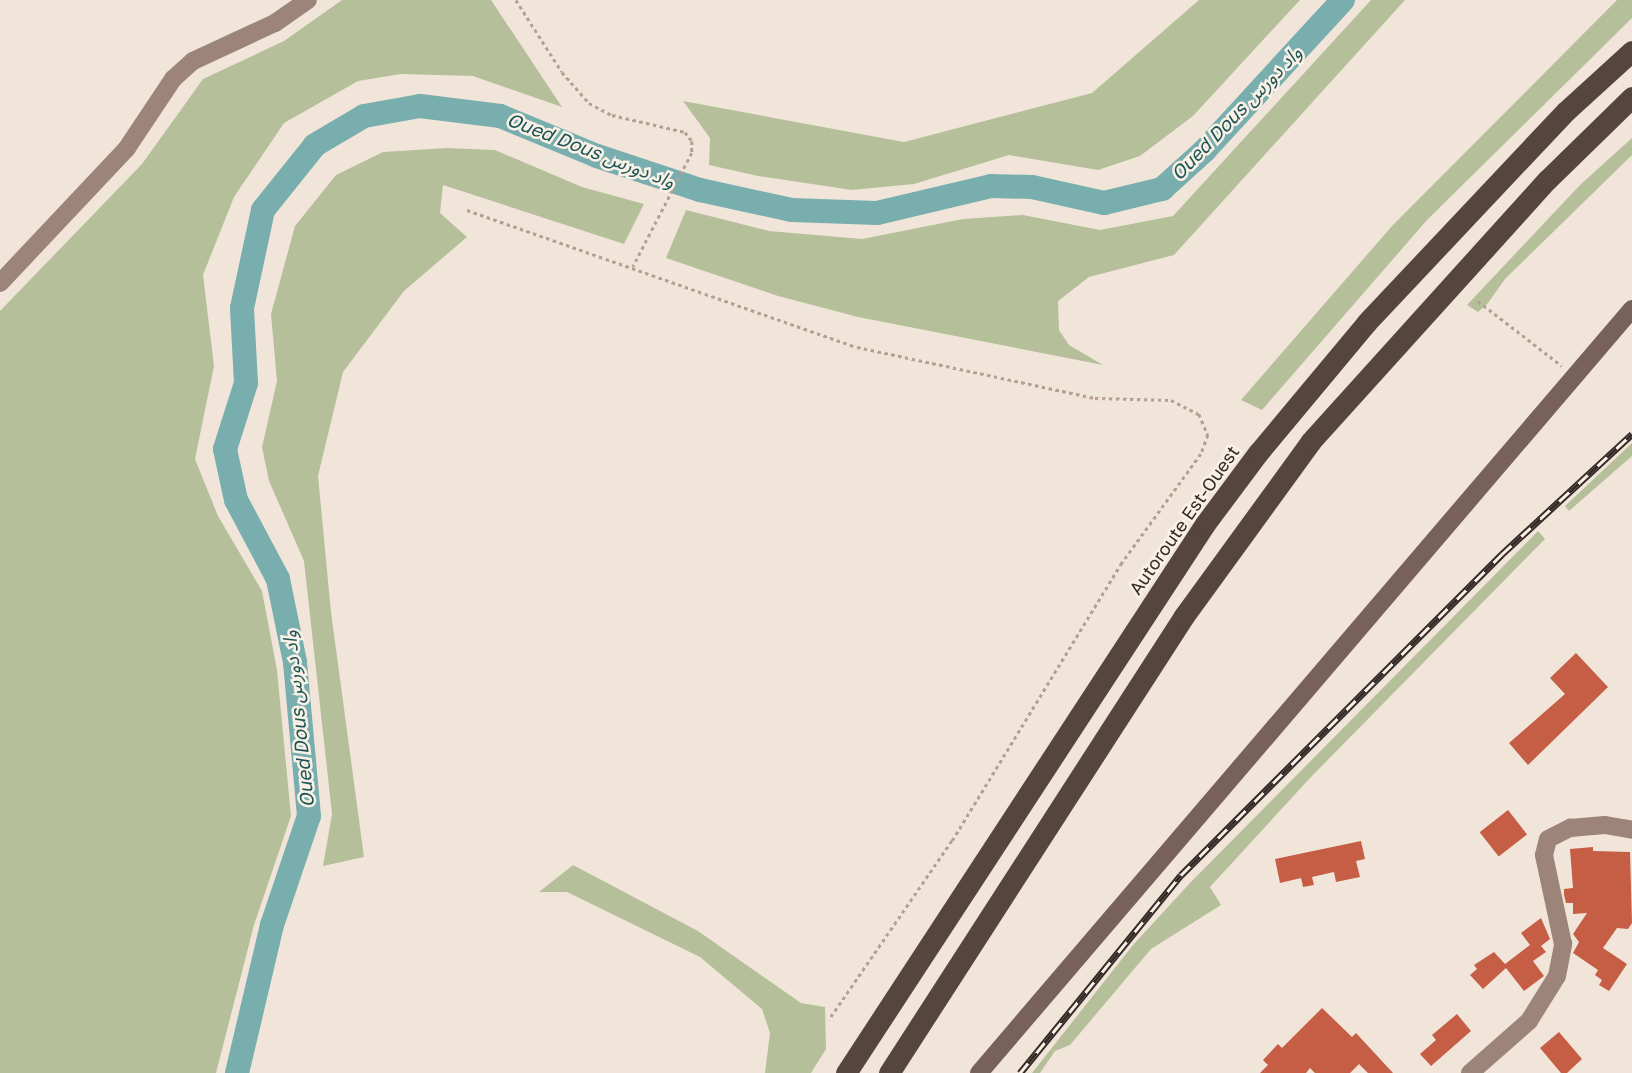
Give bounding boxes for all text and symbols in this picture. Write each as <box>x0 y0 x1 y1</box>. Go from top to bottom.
water label: Oued Dous واد دورس <box>1166 41 1306 185</box>
water label: Oued Dous واد دورس <box>504 108 678 192</box>
street label: Autoroute Est-Ouest <box>1124 441 1244 599</box>
water label: Oued Dous واد دورس <box>277 629 319 809</box>

